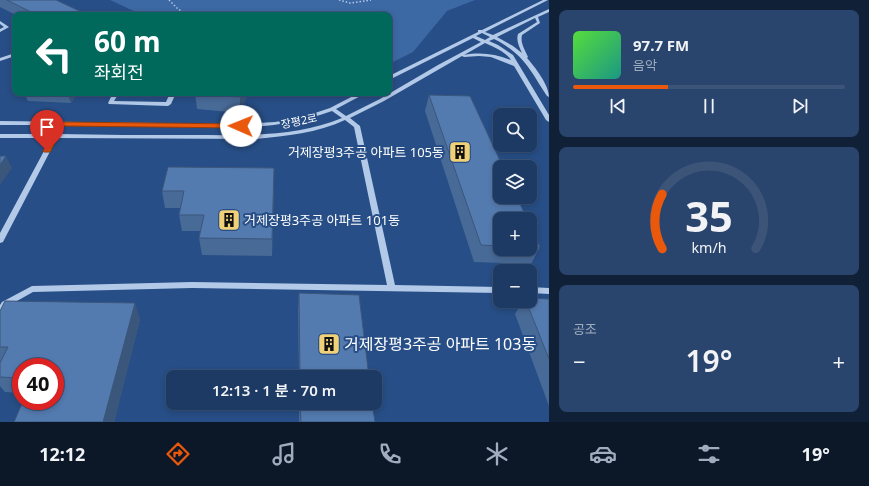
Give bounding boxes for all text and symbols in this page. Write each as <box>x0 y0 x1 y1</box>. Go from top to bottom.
text: 60 m <box>94 22 161 60</box>
icon: left <box>28 28 80 80</box>
text: 97.7 FM <box>633 35 689 55</box>
text: 음악 <box>633 56 657 74</box>
text: 좌회전 <box>94 60 144 84</box>
icon: previous <box>607 95 629 117</box>
icon: pause <box>698 95 720 117</box>
icon: next <box>789 95 811 117</box>
position arrow <box>220 105 262 147</box>
map controls <box>493 108 537 308</box>
button: search <box>493 108 537 152</box>
pin <box>30 110 64 151</box>
street label: 장평2로 <box>279 110 318 131</box>
icon: arrive <box>36 116 58 138</box>
building icon: 거제장평3주공 아파트 105동 <box>447 139 473 165</box>
place label: 거제장평3주공 아파트 105동 <box>288 143 444 161</box>
button: layers <box>493 160 537 204</box>
text: 35 <box>685 188 733 244</box>
building icon: 거제장평3주공 아파트 101동 <box>216 207 242 233</box>
place label: 거제장평3주공 아파트 101동 <box>244 211 400 229</box>
button: + <box>493 212 537 256</box>
text: km/h <box>691 238 727 257</box>
button: − <box>493 264 537 308</box>
text: 공조 <box>573 320 597 338</box>
building icon: 거제장평3주공 아파트 103동 <box>316 331 342 357</box>
place label: 거제장평3주공 아파트 103동 <box>344 333 536 355</box>
text: 19° <box>685 340 733 381</box>
text: − <box>573 346 586 376</box>
text: + <box>832 346 845 376</box>
speed limit sign: 40 <box>12 358 64 410</box>
text: 12:13 · 1 분 · 70 m <box>212 380 336 400</box>
icon: directions <box>164 440 192 468</box>
icon: music <box>270 440 298 468</box>
icon: phone <box>376 440 404 468</box>
icon: climate <box>483 440 511 468</box>
icon: car <box>589 440 617 468</box>
icon: filters <box>695 440 723 468</box>
text: 12:12 <box>39 442 85 466</box>
text: 19° <box>802 442 830 466</box>

